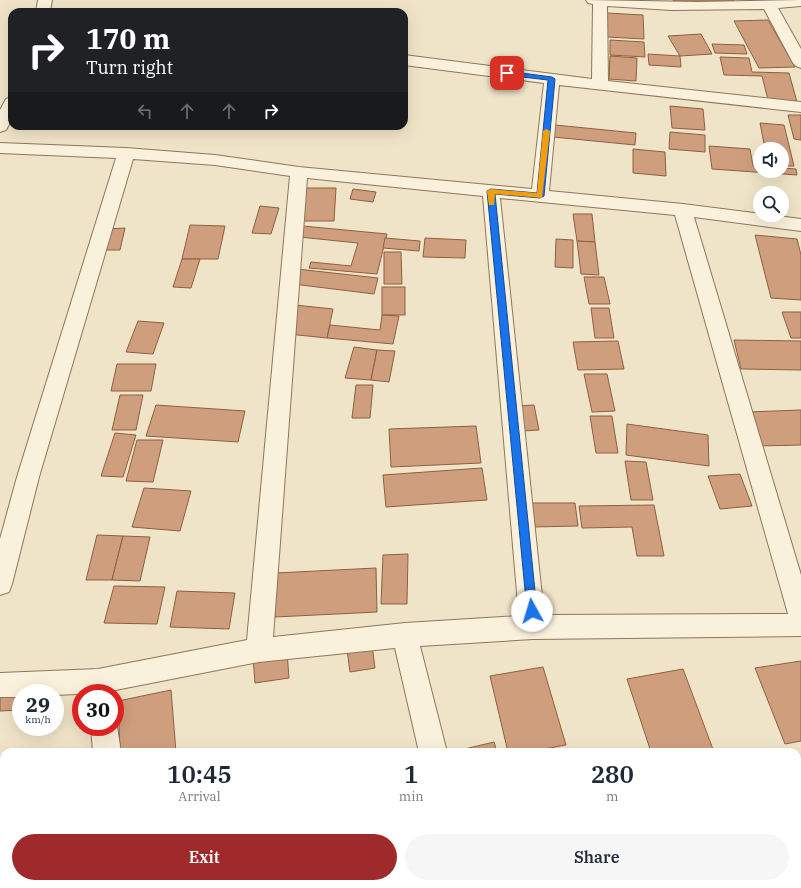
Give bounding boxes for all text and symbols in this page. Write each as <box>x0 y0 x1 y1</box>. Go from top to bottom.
text: 170 m <box>86 20 170 57</box>
icon: right <box>20 24 72 76</box>
text: Turn right <box>86 56 173 79</box>
pin <box>490 56 524 90</box>
icon: arrive <box>496 62 518 84</box>
icon: left <box>134 100 156 122</box>
icon: ahead <box>176 100 198 122</box>
icon: ahead <box>218 100 240 122</box>
icon: right <box>260 100 282 122</box>
map controls <box>753 142 789 222</box>
button: sound <box>753 142 789 178</box>
button: search <box>753 186 789 222</box>
position arrow <box>511 590 553 632</box>
speed limit sign: 30 <box>72 684 124 736</box>
text: 29 <box>26 691 50 718</box>
text: km/h <box>25 713 51 726</box>
text: 10:45 <box>167 758 232 790</box>
text: 1 <box>404 758 418 790</box>
text: 280 <box>591 758 634 790</box>
text: Arrival <box>178 788 221 805</box>
text: min <box>399 788 424 805</box>
text: m <box>606 788 619 805</box>
button: Exit <box>12 834 397 880</box>
button: Share <box>405 834 789 880</box>

